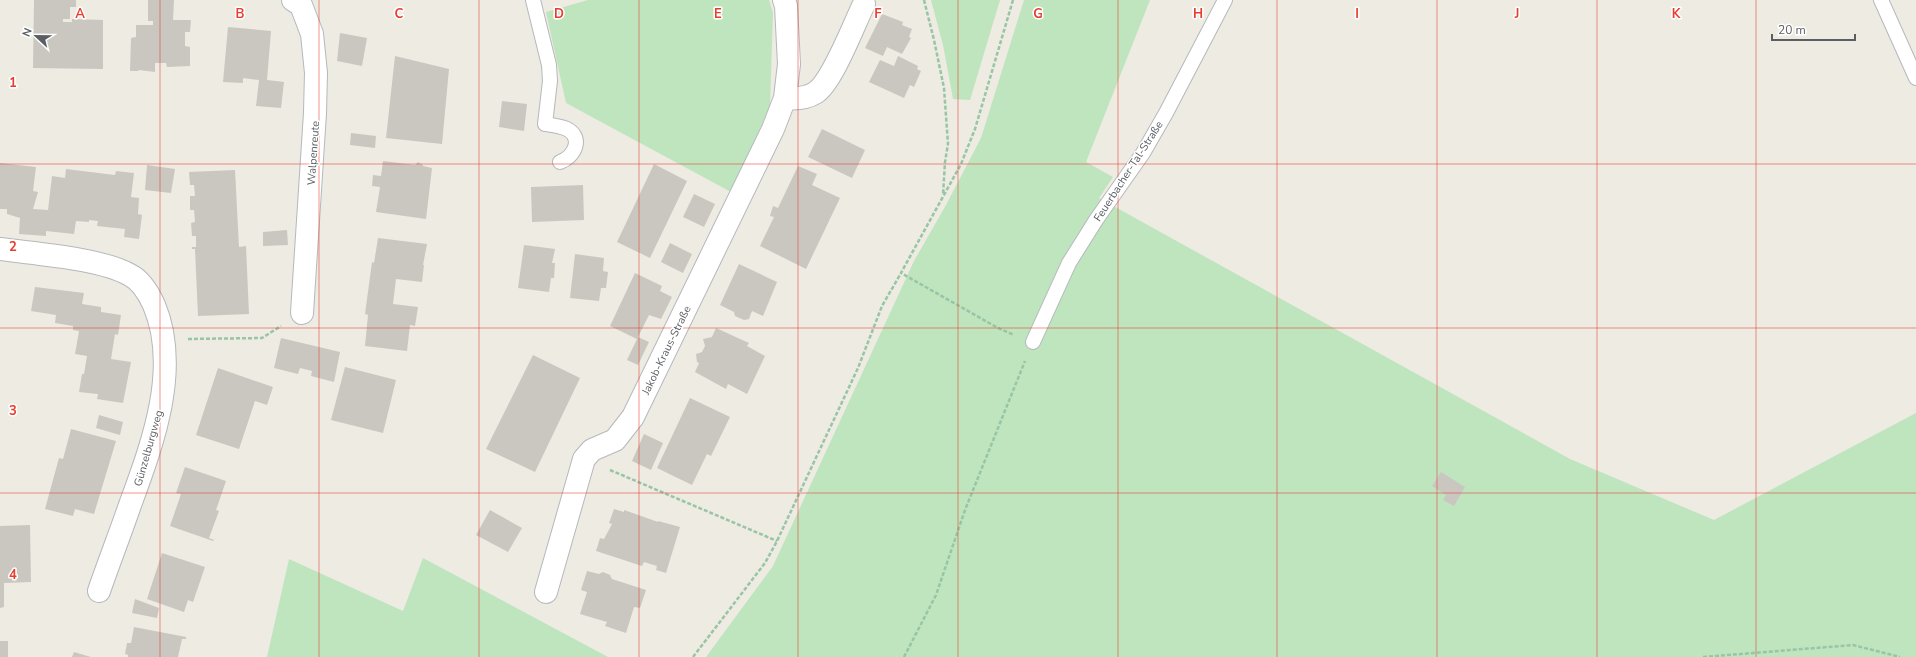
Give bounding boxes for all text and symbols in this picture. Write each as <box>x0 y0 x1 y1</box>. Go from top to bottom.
text: A <box>75 5 85 23</box>
text: B <box>236 5 245 23</box>
text: C <box>395 5 404 23</box>
text: D <box>554 5 564 23</box>
text: E <box>714 5 722 23</box>
text: F <box>874 5 882 23</box>
text: G <box>1033 5 1043 23</box>
text: H <box>1193 5 1203 23</box>
text: I <box>1355 5 1359 23</box>
text: J <box>1514 5 1519 23</box>
text: K <box>1672 5 1681 23</box>
north arrow <box>16 16 56 56</box>
scale bar <box>1772 16 1855 42</box>
text: 20 m <box>1778 22 1806 38</box>
text: N <box>19 26 36 39</box>
text: 1 <box>9 74 17 92</box>
street label: Feuerbacher-Tal-Straße <box>1090 118 1167 224</box>
street label: Walpenreute <box>304 120 323 186</box>
text: 2 <box>9 238 17 256</box>
street label: Jakob-Kraus-Straße <box>638 303 695 398</box>
text: 3 <box>9 402 17 420</box>
street label: Günzelburgweg <box>130 408 167 488</box>
text: 4 <box>9 566 17 584</box>

